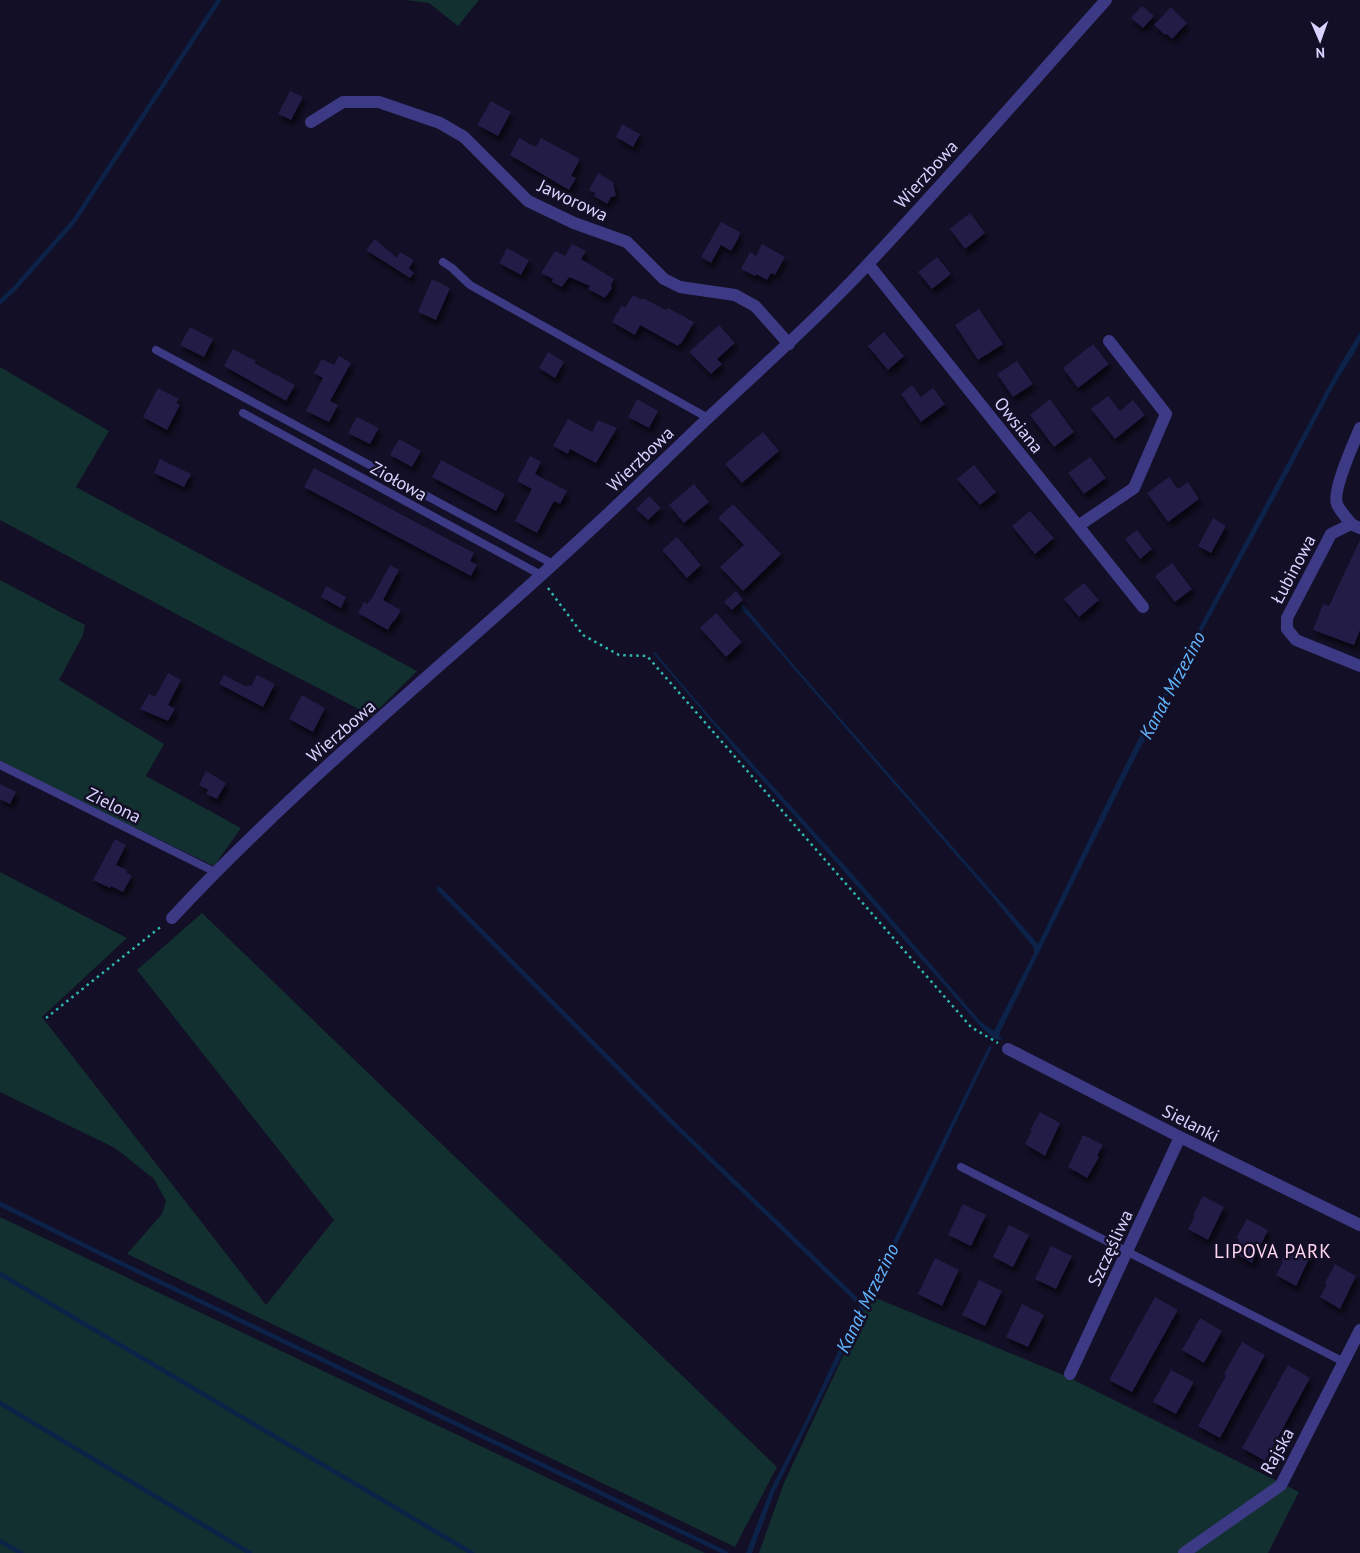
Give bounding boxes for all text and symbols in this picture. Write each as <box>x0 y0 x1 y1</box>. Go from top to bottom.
north arrow <box>1295 15 1345 65</box>
text: N <box>1316 44 1325 62</box>
street label: Wierzbowa <box>889 135 963 213</box>
street label: Jaworowa <box>533 173 612 226</box>
street label: Owsiana <box>989 392 1049 458</box>
street label: Wierzbowa <box>602 421 678 497</box>
street label: Ziołowa <box>367 456 431 506</box>
street label: Łubinowa <box>1265 531 1321 607</box>
water label: Kanał Mrzezino <box>1134 627 1210 743</box>
street label: Wierzbowa <box>302 695 380 767</box>
street label: Zielona <box>83 782 145 828</box>
street label: Sielanki <box>1159 1099 1223 1147</box>
street label: Szczęśliwa <box>1082 1206 1138 1290</box>
water label: Kanał Mrzezino <box>830 1239 904 1357</box>
district label: LIPOVA PARK <box>1214 1239 1332 1263</box>
street label: Rajska <box>1255 1424 1299 1478</box>

